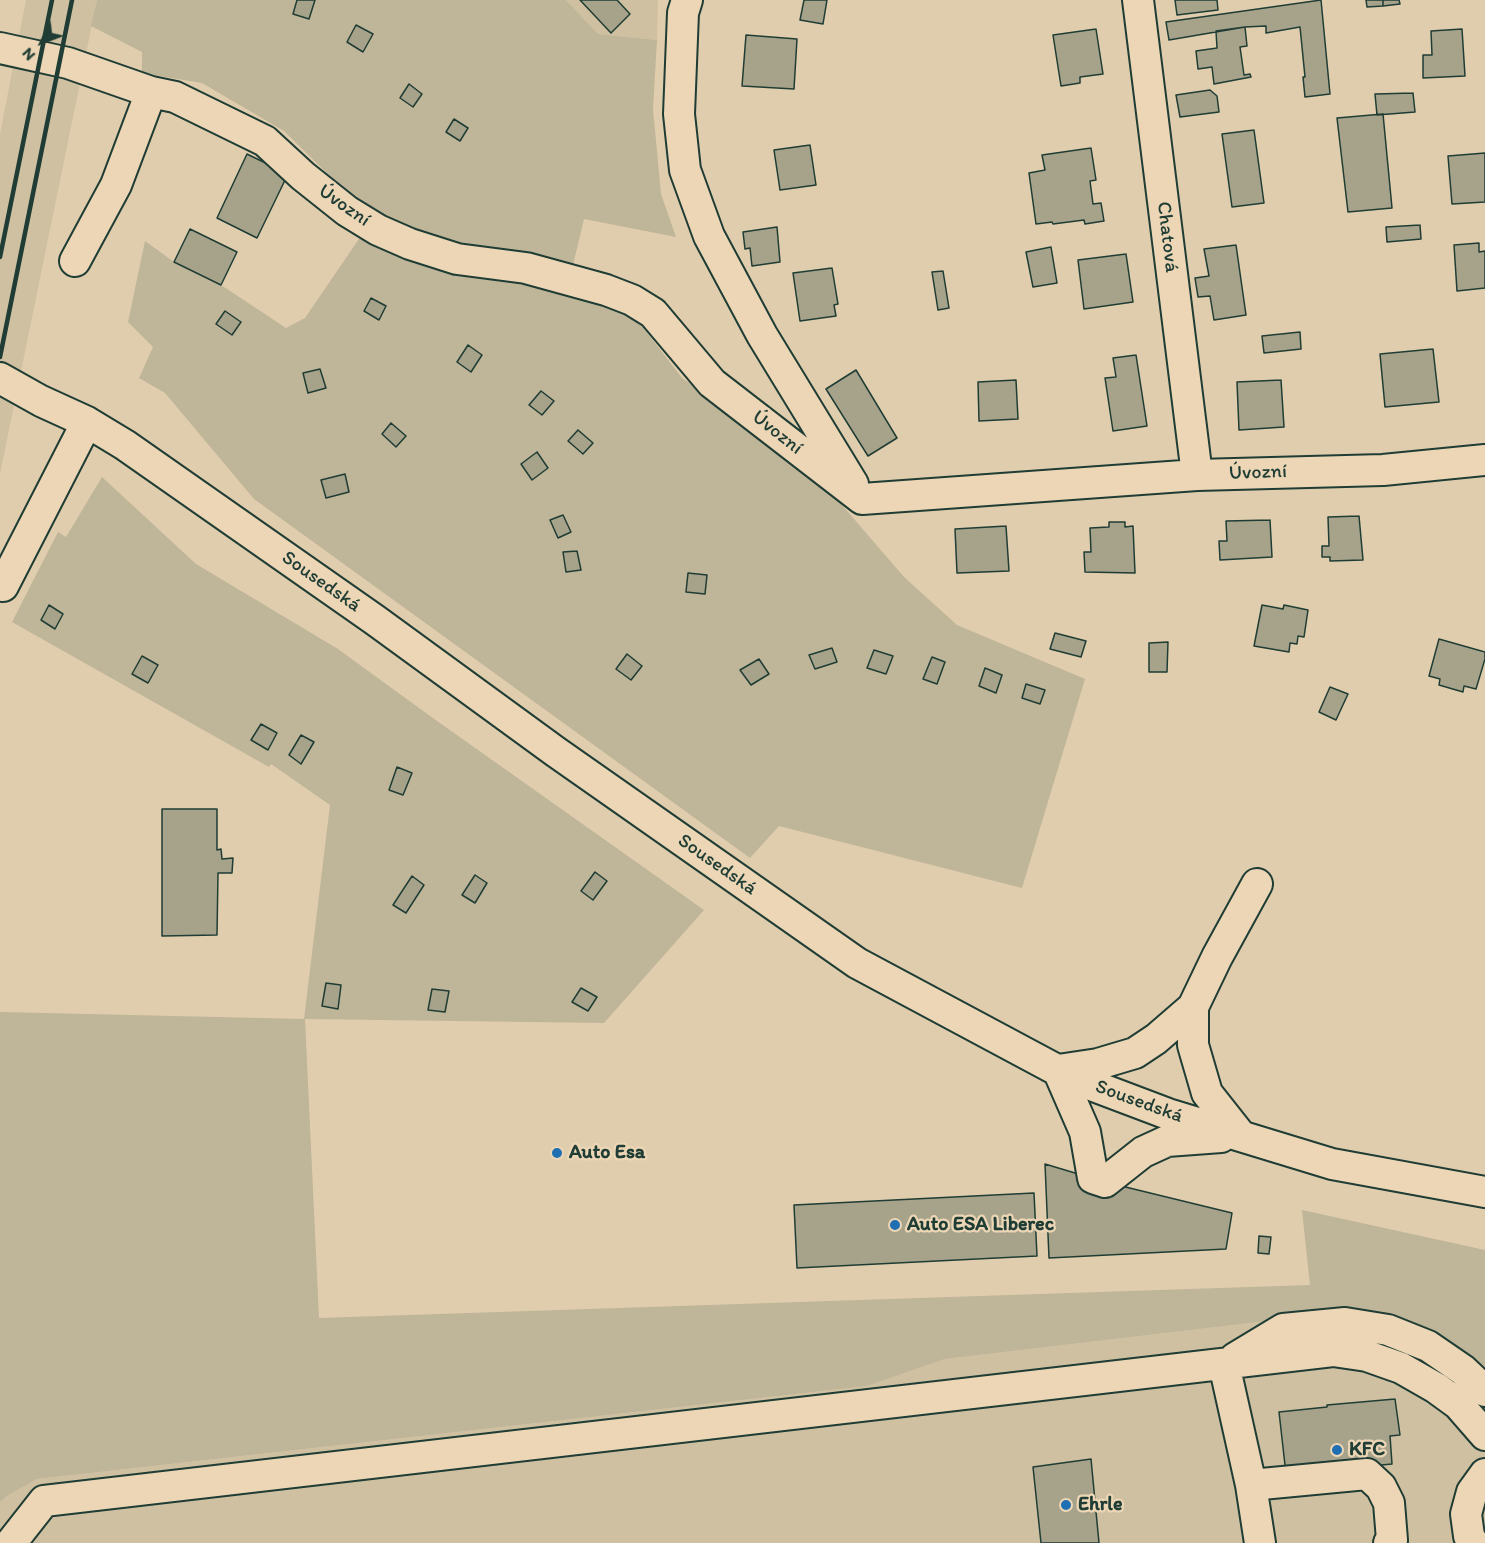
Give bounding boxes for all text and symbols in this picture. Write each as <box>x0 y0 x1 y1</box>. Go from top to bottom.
north arrow <box>12 12 72 72</box>
text: N <box>18 44 39 65</box>
street label: Úvozní <box>313 179 375 233</box>
street label: Chatová <box>1151 200 1183 274</box>
street label: Úvozní <box>747 406 807 460</box>
street label: Úvozní <box>1229 460 1287 486</box>
street label: Sousedská <box>277 546 365 618</box>
street label: Sousedská <box>673 829 761 901</box>
street label: Sousedská <box>1092 1075 1186 1129</box>
place label: Auto Esa <box>569 1141 645 1165</box>
marker: Auto Esa <box>550 1146 564 1160</box>
place label: Auto ESA Liberec <box>907 1213 1054 1237</box>
marker: Auto ESA Liberec <box>888 1218 902 1232</box>
place label: KFC <box>1349 1438 1385 1462</box>
marker: KFC <box>1330 1443 1344 1457</box>
place label: Ehrle <box>1078 1493 1123 1517</box>
marker: Ehrle <box>1059 1498 1073 1512</box>

